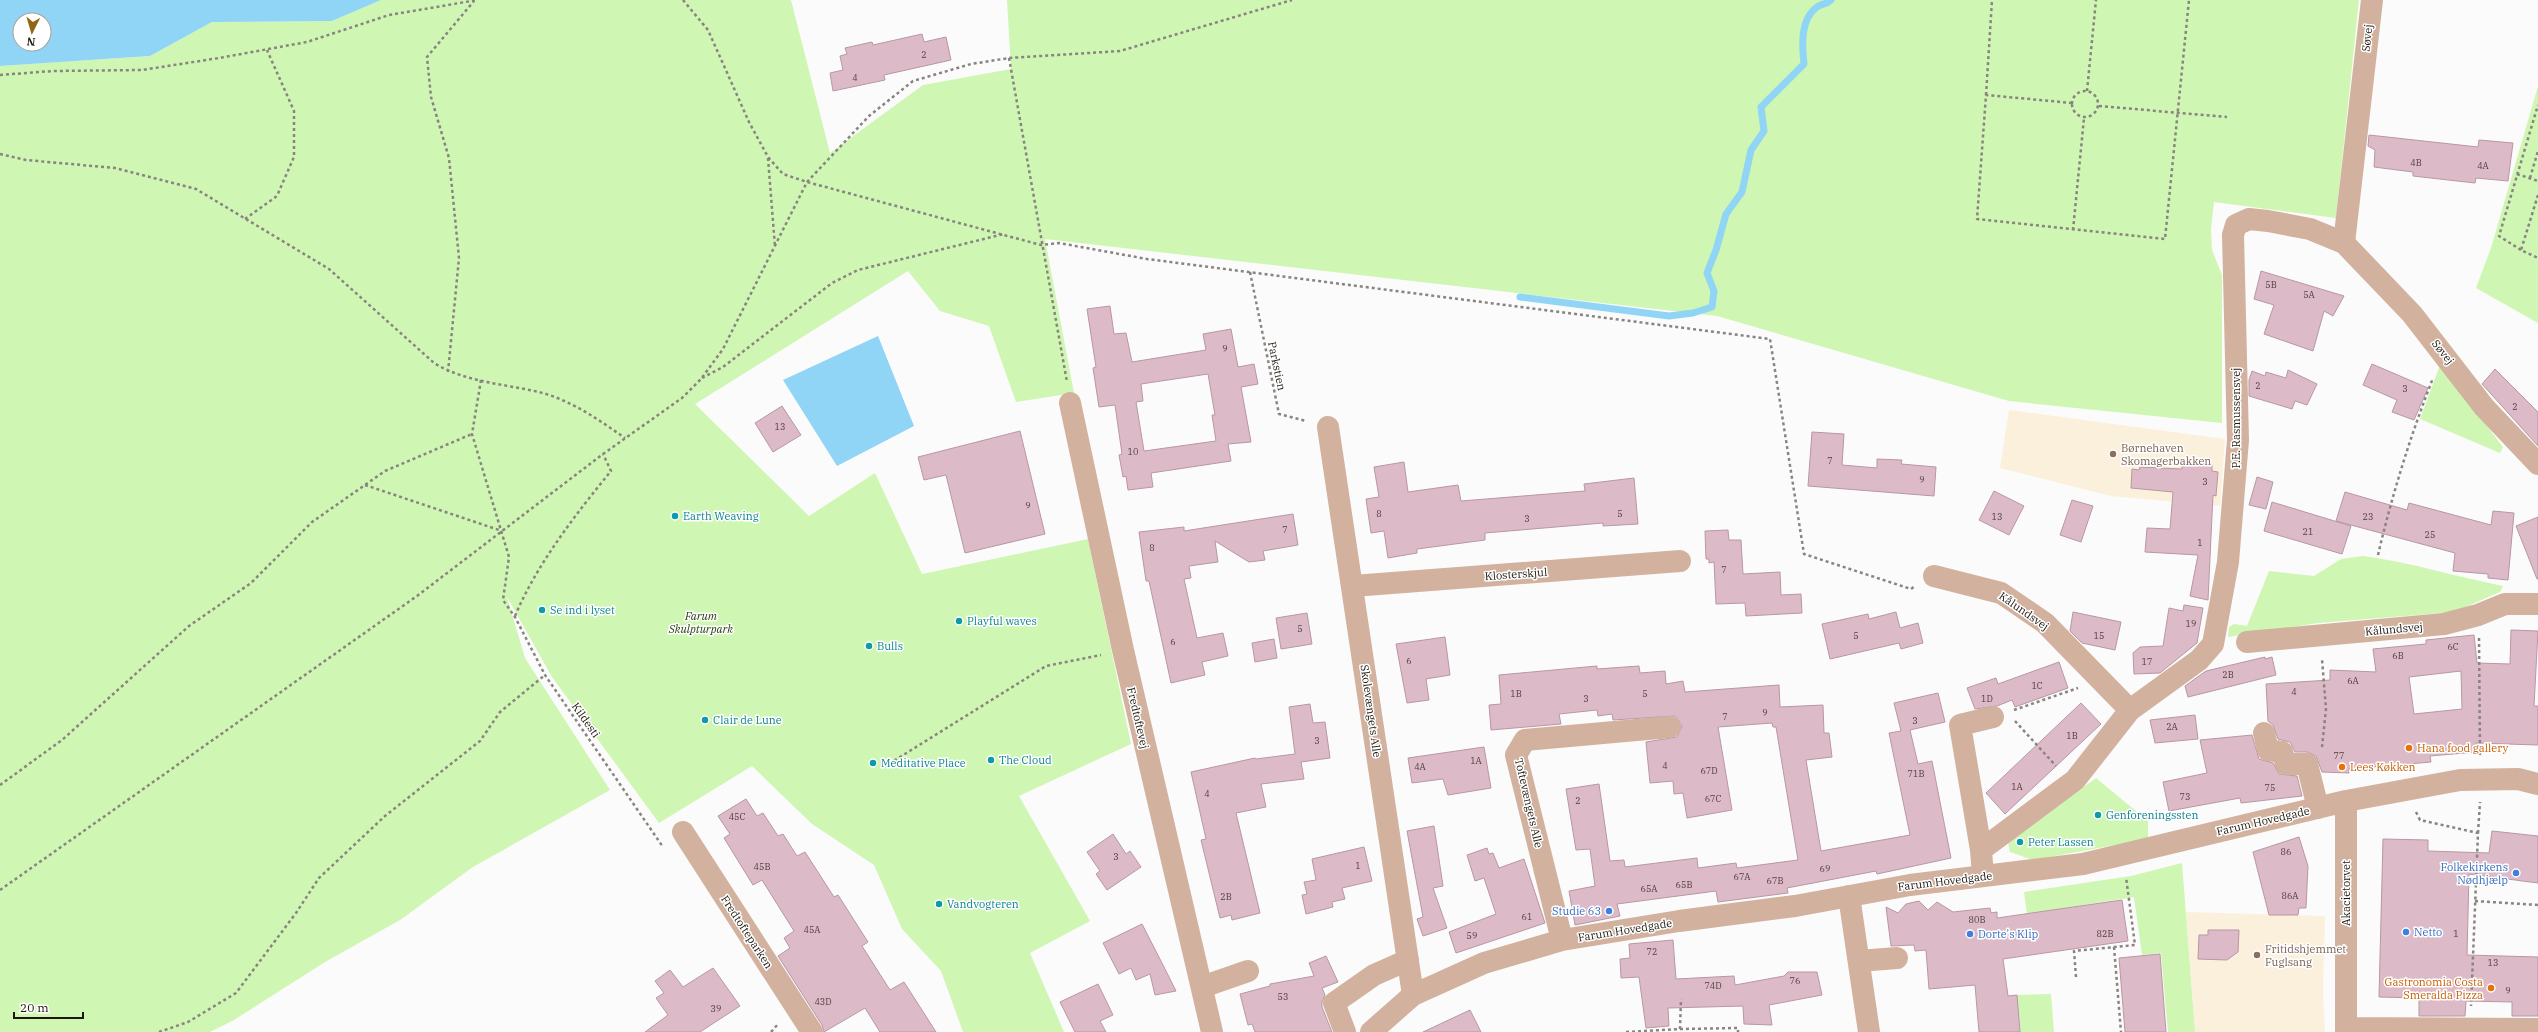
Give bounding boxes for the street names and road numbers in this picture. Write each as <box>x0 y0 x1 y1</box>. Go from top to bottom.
street label: Søvej <box>2359 24 2375 52</box>
street label: Søvej <box>2429 337 2457 367</box>
street label: Parkstien <box>1265 340 1289 392</box>
street label: P.E. Rasmussensvej <box>2229 368 2243 468</box>
street label: Klosterskjul <box>1484 565 1548 583</box>
street label: Kålundsvej <box>1996 589 2052 633</box>
street label: Kålundsvej <box>2365 620 2423 638</box>
street label: Skolevængets Alle <box>1358 664 1384 758</box>
street label: Fredtoftevej <box>1124 686 1152 750</box>
street label: Kildesti <box>569 700 603 741</box>
street label: Toftevængets Alle <box>1512 757 1546 849</box>
street label: Farum Hovedgade <box>2215 803 2311 839</box>
street label: Akacietorvet <box>2339 860 2353 926</box>
street label: Farum Hovedgade <box>1897 868 1993 894</box>
street label: Fredtofteparken <box>718 893 776 971</box>
street label: Farum Hovedgade <box>1577 916 1673 944</box>

